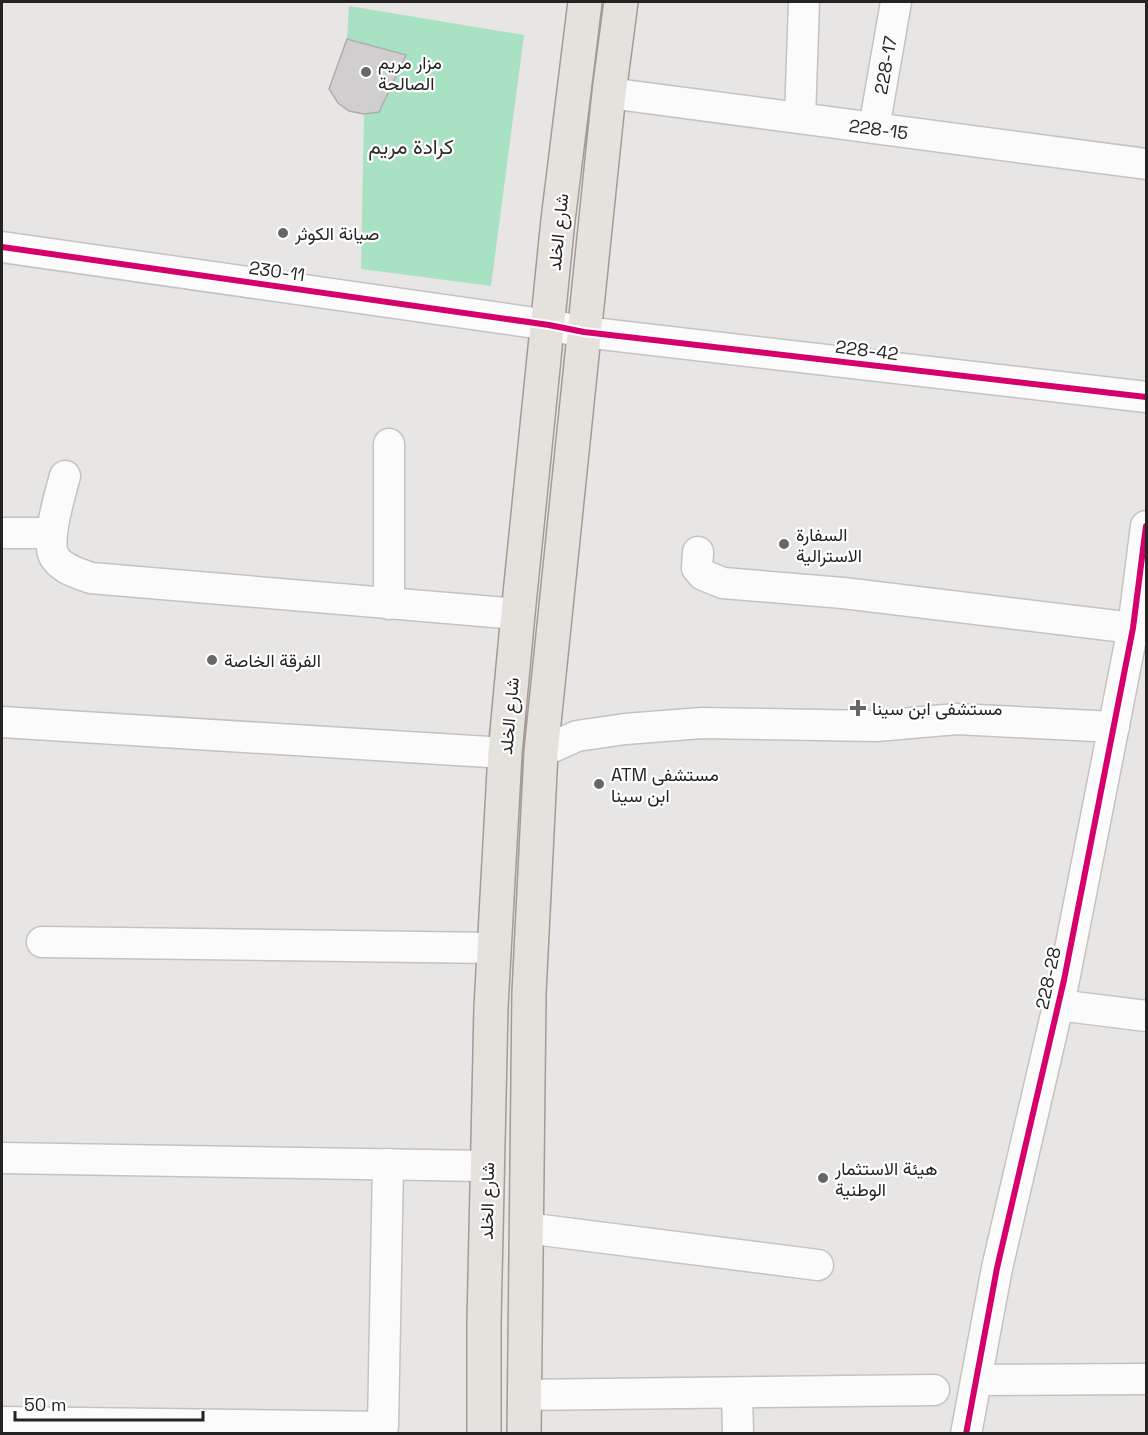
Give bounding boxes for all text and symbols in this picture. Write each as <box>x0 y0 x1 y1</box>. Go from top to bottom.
street label: 228-17 <box>869 34 901 96</box>
place label: مزار مريم الصالحة <box>378 51 442 95</box>
marker: مزار مريم الصالحة <box>359 65 373 79</box>
street label: 228-15 <box>848 113 910 144</box>
district label: كرادة مريم <box>368 133 454 161</box>
street label: شارع الخلد <box>542 192 574 272</box>
place label: صيانة الكوثر <box>294 222 379 245</box>
marker: صيانة الكوثر <box>276 226 290 240</box>
street label: 230-11 <box>247 256 307 286</box>
street label: 228-42 <box>834 335 900 365</box>
place label: السفارة الاسترالية <box>796 523 862 567</box>
marker: السفارة الاسترالية <box>777 537 791 551</box>
place label: الفرقة الخاصة <box>224 649 321 672</box>
marker: الفرقة الخاصة <box>205 653 219 667</box>
street label: شارع الخلد <box>494 676 525 756</box>
place label: مستشفى ابن سينا <box>872 697 1002 720</box>
marker: مستشفى ابن سينا <box>849 699 867 717</box>
place label: ATM مستشفى ابن سينا <box>611 763 719 807</box>
marker: ATM مستشفى ابن سينا <box>592 777 606 791</box>
street label: 228-28 <box>1030 945 1066 1011</box>
place label: هيئة الاستثمار الوطنية <box>834 1157 938 1201</box>
street label: شارع الخلد <box>475 1162 500 1240</box>
marker: هيئة الاستثمار الوطنية <box>816 1171 830 1185</box>
scale bar <box>15 1384 202 1422</box>
text: 50 m <box>24 1393 66 1416</box>

